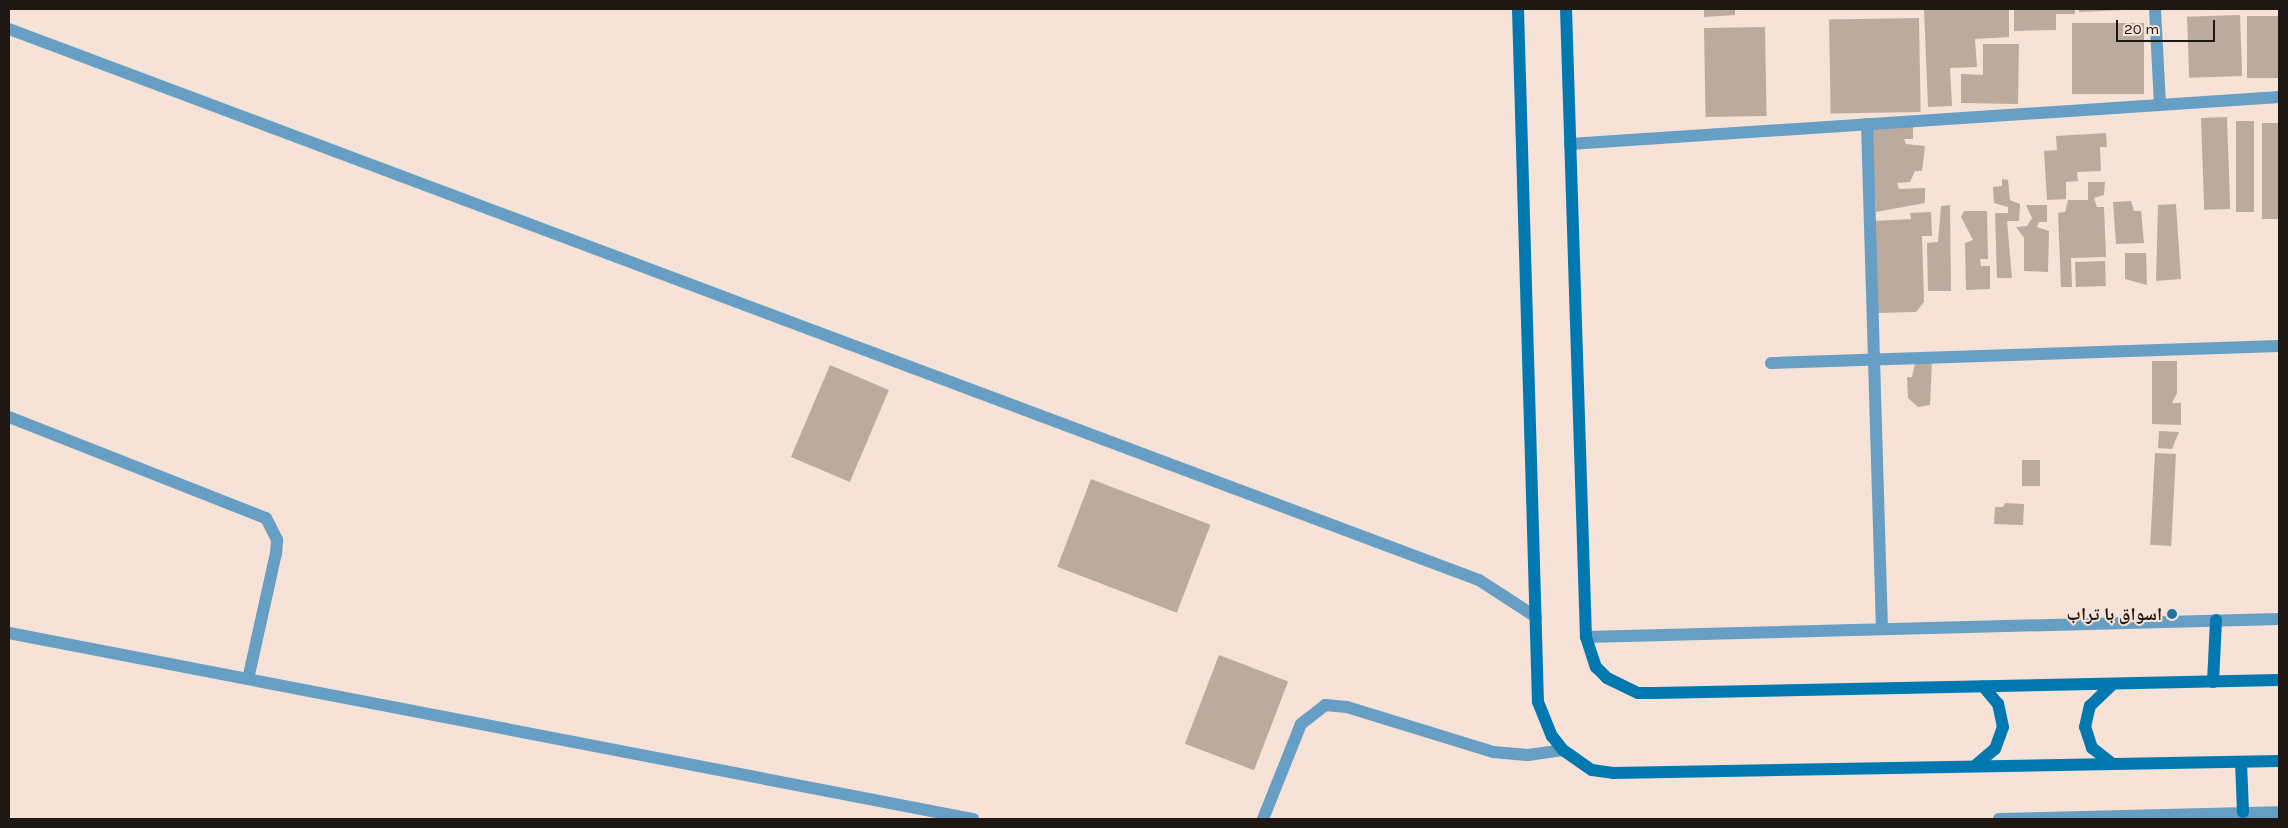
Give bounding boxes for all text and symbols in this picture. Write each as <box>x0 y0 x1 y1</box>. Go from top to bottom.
scale bar <box>2118 10 2217 42</box>
text: 20 m <box>2124 20 2159 38</box>
place label: اسواق با تراب <box>2067 603 2162 625</box>
marker: اسواق با تراب <box>2166 608 2178 620</box>

